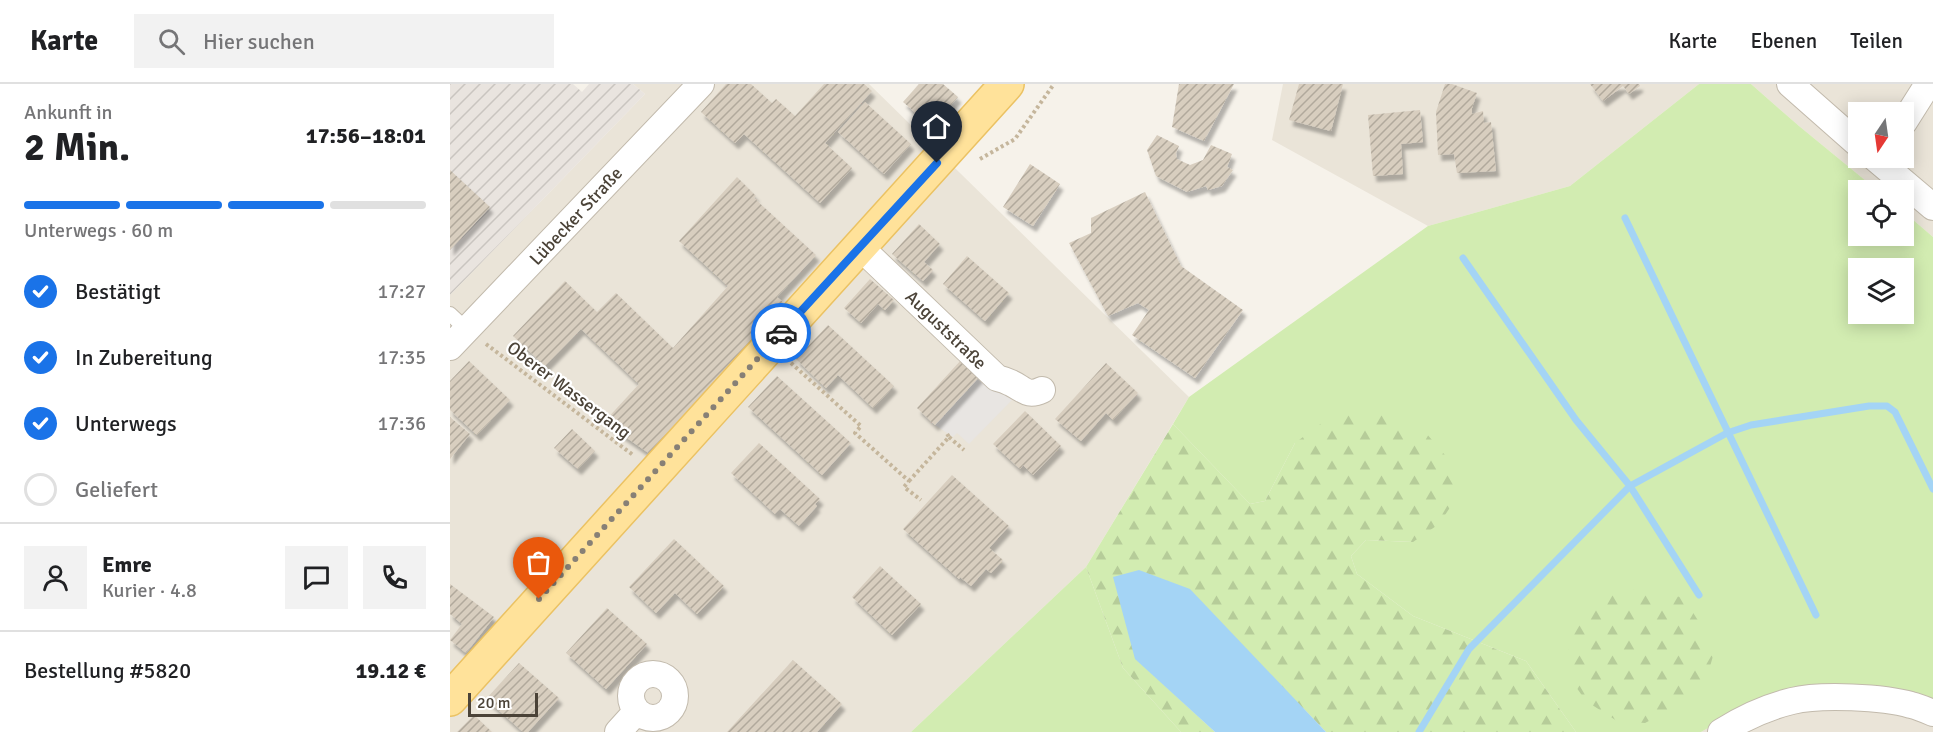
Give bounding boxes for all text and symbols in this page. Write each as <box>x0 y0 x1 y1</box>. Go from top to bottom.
search box <box>134 14 554 68</box>
text: Karte <box>30 24 98 58</box>
icon: search <box>155 25 188 58</box>
text: Hier suchen <box>203 28 315 55</box>
text: Karte <box>1668 28 1717 54</box>
text: Ebenen <box>1750 28 1817 54</box>
text: Teilen <box>1850 28 1903 54</box>
text: Ankunft in <box>24 100 112 125</box>
pin <box>911 101 962 163</box>
north arrow <box>1848 102 1914 168</box>
map controls <box>1848 102 1914 324</box>
icon: home <box>920 110 953 143</box>
text: 17:56–18:01 <box>306 122 426 149</box>
text: 2 Min. <box>24 123 130 171</box>
street label: Lübecker Straße <box>525 162 627 270</box>
button: locate <box>1848 180 1914 246</box>
text: Unterwegs · 60 m <box>24 218 173 243</box>
button: layers <box>1848 258 1914 324</box>
icon: check <box>24 275 57 308</box>
text: Bestätigt <box>75 278 161 305</box>
text: 17:27 <box>377 279 426 304</box>
street label: Auguststraße <box>901 286 991 374</box>
courier <box>751 303 811 363</box>
icon: car <box>765 317 798 350</box>
street label: Oberer Wassergang <box>503 336 635 444</box>
icon: check <box>24 341 57 374</box>
text: In Zubereitung <box>75 344 213 371</box>
text: 17:35 <box>377 345 426 370</box>
icon: check <box>24 407 57 440</box>
text: Unterwegs <box>75 410 177 437</box>
text: 17:36 <box>377 411 426 436</box>
text: Geliefert <box>75 476 158 503</box>
pin <box>513 537 564 599</box>
button: person <box>24 546 87 609</box>
button: chat <box>285 546 348 609</box>
button: phone <box>363 546 426 609</box>
icon: bag <box>522 546 555 579</box>
text: Emre <box>102 551 152 578</box>
text: Kurier · 4.8 <box>102 578 197 603</box>
text: Bestellung #5820 <box>24 657 191 684</box>
text: 19.12 € <box>355 657 426 684</box>
scale bar <box>468 690 538 718</box>
text: 20 m <box>477 693 511 713</box>

